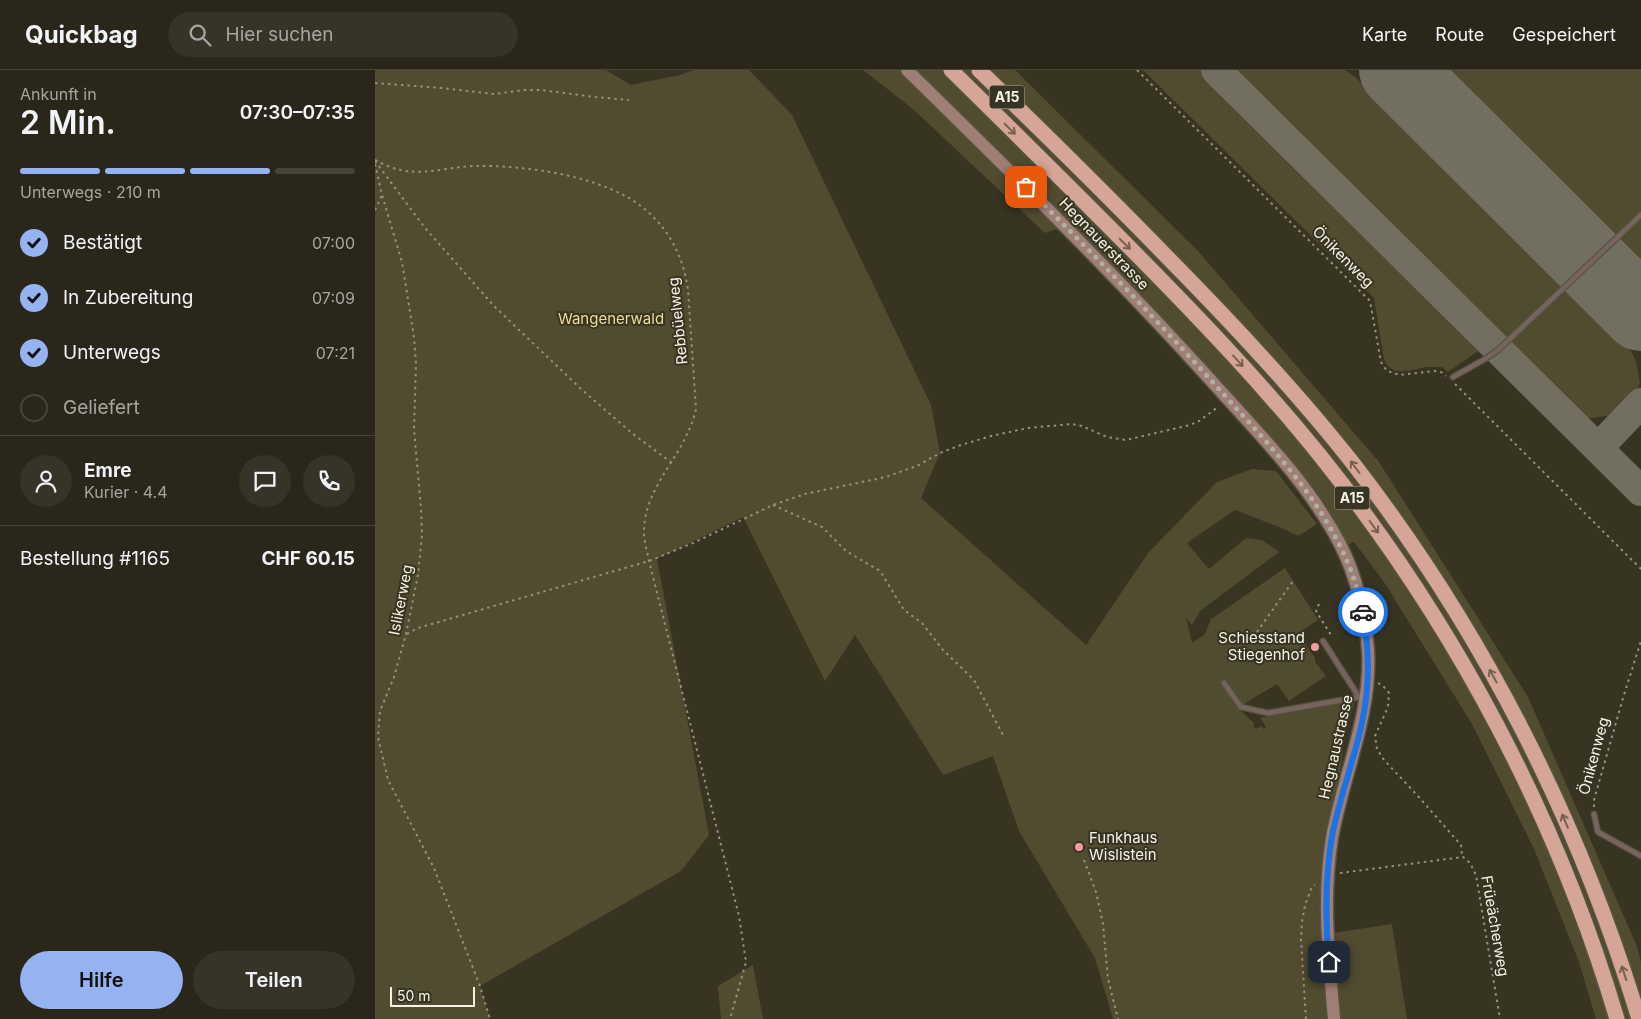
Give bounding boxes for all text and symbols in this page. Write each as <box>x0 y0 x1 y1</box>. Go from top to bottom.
search box <box>168 12 518 57</box>
text: Quickbag <box>25 20 138 49</box>
icon: search <box>186 21 214 49</box>
text: Hier suchen <box>226 23 334 46</box>
text: Karte <box>1362 24 1407 45</box>
text: Route <box>1435 24 1484 45</box>
text: Gespeichert <box>1512 24 1616 45</box>
text: Ankunft in <box>20 84 97 104</box>
road number: A15 <box>989 86 1025 108</box>
text: 07:30–07:35 <box>240 101 355 124</box>
text: 2 Min. <box>20 103 116 142</box>
one-way arrow <box>1004 123 1017 135</box>
pin <box>1005 166 1047 208</box>
icon: bag <box>1012 173 1040 201</box>
text: Unterwegs · 210 m <box>20 182 161 202</box>
street label: Hegnauerstrasse <box>1055 193 1153 294</box>
street label: Önikenweg <box>1309 222 1378 291</box>
icon: check <box>20 229 48 257</box>
text: Bestätigt <box>63 231 142 254</box>
text: 07:00 <box>312 233 355 253</box>
one-way arrow <box>1119 237 1131 249</box>
street label: Rebbüelweg <box>663 276 692 366</box>
icon: check <box>20 284 48 312</box>
text: In Zubereitung <box>63 286 193 309</box>
text: 07:09 <box>312 288 355 308</box>
park label: Wangenerwald <box>558 309 664 328</box>
icon: check <box>20 339 48 367</box>
text: Unterwegs <box>63 341 161 364</box>
text: 07:21 <box>316 343 355 363</box>
one-way arrow <box>1232 354 1244 367</box>
text: Geliefert <box>63 396 140 419</box>
button: person <box>20 455 72 507</box>
button: chat <box>239 455 291 507</box>
button: phone <box>303 455 355 507</box>
text: Emre <box>84 459 131 482</box>
one-way arrow <box>1350 461 1361 474</box>
text: Kurier · 4.4 <box>84 482 168 502</box>
road number: A15 <box>1335 486 1369 509</box>
one-way arrow <box>1369 520 1379 534</box>
text: Bestellung #1165 <box>20 547 170 570</box>
text: CHF 60.15 <box>262 547 355 570</box>
street label: Islikerweg <box>384 563 417 637</box>
courier <box>1338 587 1388 637</box>
icon: car <box>1349 598 1377 626</box>
place label: Schiesstand Stiegenhof <box>1218 628 1305 664</box>
marker: Schiesstand Stiegenhof <box>1309 641 1321 653</box>
one-way arrow <box>1488 668 1498 683</box>
street label: Hegnaustrasse <box>1314 693 1357 801</box>
street label: Önikenweg <box>1574 715 1613 797</box>
one-way arrow <box>1560 814 1570 829</box>
place label: Funkhaus Wislistein <box>1089 828 1157 864</box>
marker: Funkhaus Wislistein <box>1073 841 1085 853</box>
street label: Früeächerweg <box>1477 874 1514 978</box>
pin <box>1308 941 1350 983</box>
icon: home <box>1315 948 1343 976</box>
button: Hilfe <box>20 951 183 1009</box>
button: Teilen <box>193 951 355 1009</box>
one-way arrow <box>1619 965 1628 981</box>
scale bar <box>390 984 475 1007</box>
text: 50 m <box>397 987 431 1004</box>

